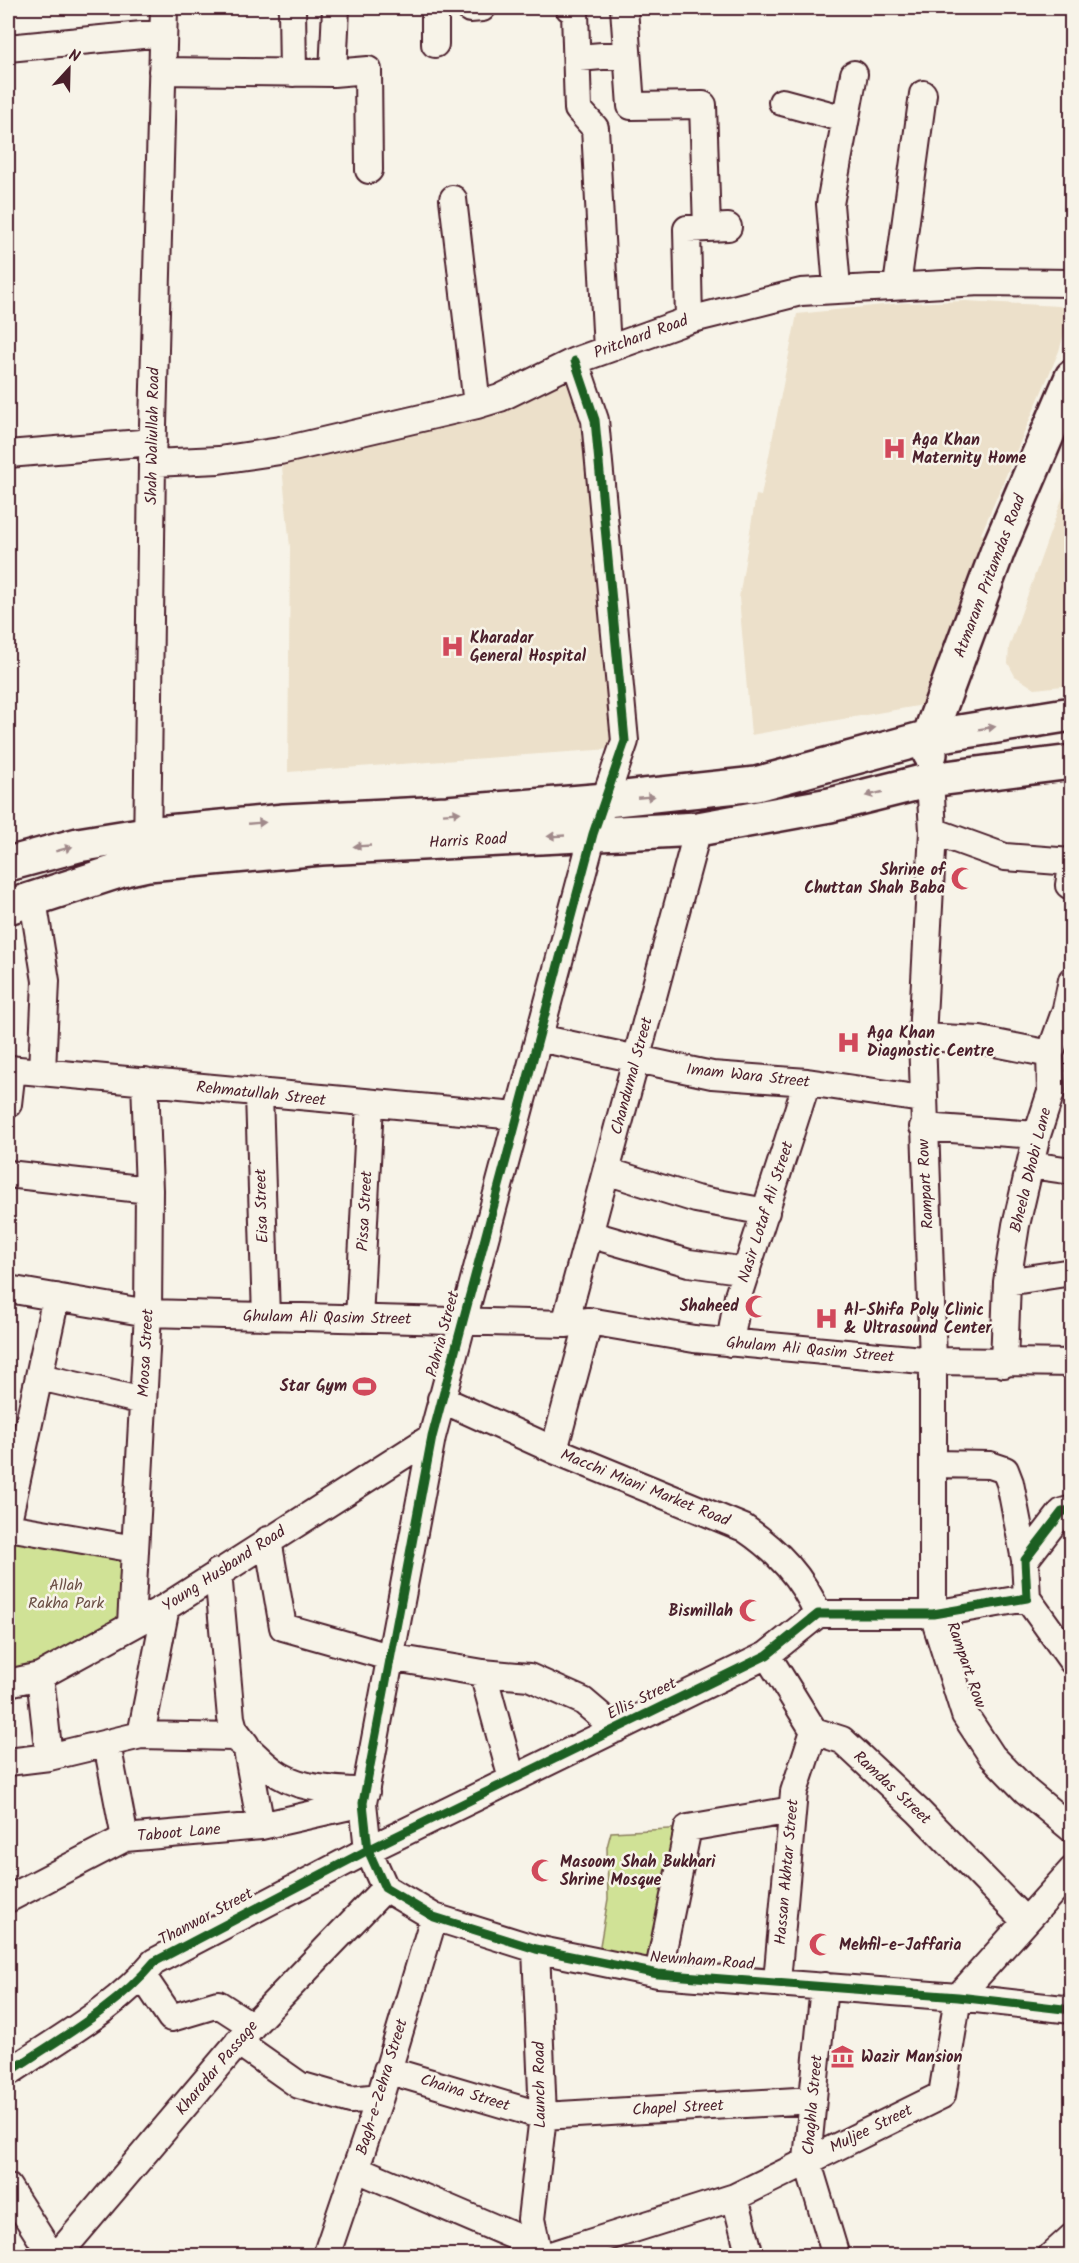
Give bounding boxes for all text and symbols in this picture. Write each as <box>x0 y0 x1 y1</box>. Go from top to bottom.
north arrow <box>39 39 99 99</box>
text: N <box>65 43 83 70</box>
street label: Pritchard Road <box>590 308 693 366</box>
street label: Shah Waliullah Road <box>139 366 167 505</box>
place label: Aga Khan Maternity Home <box>912 428 1027 471</box>
hospital icon: Aga Khan Maternity Home <box>881 436 907 462</box>
street label: Atmaram Pritamdas Road <box>947 490 1033 661</box>
place label: Kharadar General Hospital <box>470 626 587 669</box>
hospital icon: Kharadar General Hospital <box>439 634 465 660</box>
one-way arrow <box>978 723 997 732</box>
one-way arrow <box>864 789 883 799</box>
one-way arrow <box>637 792 656 802</box>
one-way arrow <box>442 808 461 818</box>
one-way arrow <box>248 818 267 828</box>
street label: Harris Road <box>428 826 509 856</box>
one-way arrow <box>547 832 566 841</box>
one-way arrow <box>352 841 371 850</box>
one-way arrow <box>55 843 73 853</box>
place label: Shrine of Chuttan Shah Baba <box>804 858 947 901</box>
mosque icon: Shrine of Chuttan Shah Baba <box>950 866 976 892</box>
street label: Chandumal Street <box>604 1014 660 1138</box>
place label: Aga Khan Diagnostic Centre <box>867 1021 994 1064</box>
hospital icon: Aga Khan Diagnostic Centre <box>836 1029 862 1055</box>
street label: Imam Wara Street <box>685 1057 812 1095</box>
street label: Rehmatullah Street <box>195 1075 328 1113</box>
street label: Bheela Dhobi Lane <box>1003 1105 1059 1235</box>
street label: Nasir Lotaf Ali Street <box>731 1137 801 1286</box>
street label: Rampart Row <box>911 1138 941 1230</box>
street label: Eisa Street <box>248 1168 276 1244</box>
street label: Pissa Street <box>350 1169 380 1252</box>
street label: Pahria Street <box>419 1287 467 1380</box>
mosque icon: Shaheed <box>744 1293 770 1319</box>
place label: Shaheed <box>680 1294 739 1319</box>
place label: Al-Shifa Poly Clinic & Ultrasound Center <box>844 1298 992 1341</box>
street label: Ghulam Ali Qasim Street <box>242 1304 412 1332</box>
hospital icon: Al-Shifa Poly Clinic & Ultrasound Center <box>813 1306 839 1332</box>
street label: Moosa Street <box>131 1307 161 1398</box>
street label: Ghulam Ali Qasim Street <box>725 1330 896 1370</box>
sports icon: Star Gym <box>352 1373 378 1399</box>
place label: Star Gym <box>280 1374 347 1399</box>
street label: Macchi Miani Market Road <box>557 1443 734 1534</box>
street label: Young Husband Road <box>157 1519 292 1618</box>
park label: Allah Rakha Park <box>28 1573 104 1616</box>
mosque icon: Bismillah <box>738 1598 764 1624</box>
place label: Bismillah <box>668 1599 733 1624</box>
street label: Rampart Row <box>940 1618 993 1712</box>
street label: Ellis Street <box>603 1671 682 1727</box>
street label: Ramdas Street <box>847 1745 937 1831</box>
street label: Hassan Akhtar Street <box>768 1797 806 1946</box>
street label: Taboot Lane <box>136 1817 222 1849</box>
place label: Masoom Shah Bukhari Shrine Mosque <box>560 1850 716 1893</box>
mosque icon: Masoom Shah Bukhari Shrine Mosque <box>529 1858 555 1884</box>
street label: Thanwar Street <box>154 1881 258 1952</box>
mosque icon: Mehfil-e-Jaffaria <box>808 1932 834 1958</box>
place label: Mehfil-e-Jaffaria <box>839 1933 961 1958</box>
street label: Newnham Road <box>649 1945 756 1977</box>
street label: Kharadar Passage <box>170 2015 264 2121</box>
street label: Bagh-e-Zehra Street <box>349 2015 415 2158</box>
street label: Launch Road <box>527 2040 553 2129</box>
museum icon: Wazir Mansion <box>830 2044 856 2070</box>
place label: Wazir Mansion <box>861 2045 963 2070</box>
street label: Chaghla Street <box>796 2053 830 2156</box>
street label: Chaina Street <box>417 2068 514 2119</box>
street label: Chapel Street <box>632 2093 725 2123</box>
street label: Muljee Street <box>825 2098 918 2160</box>

